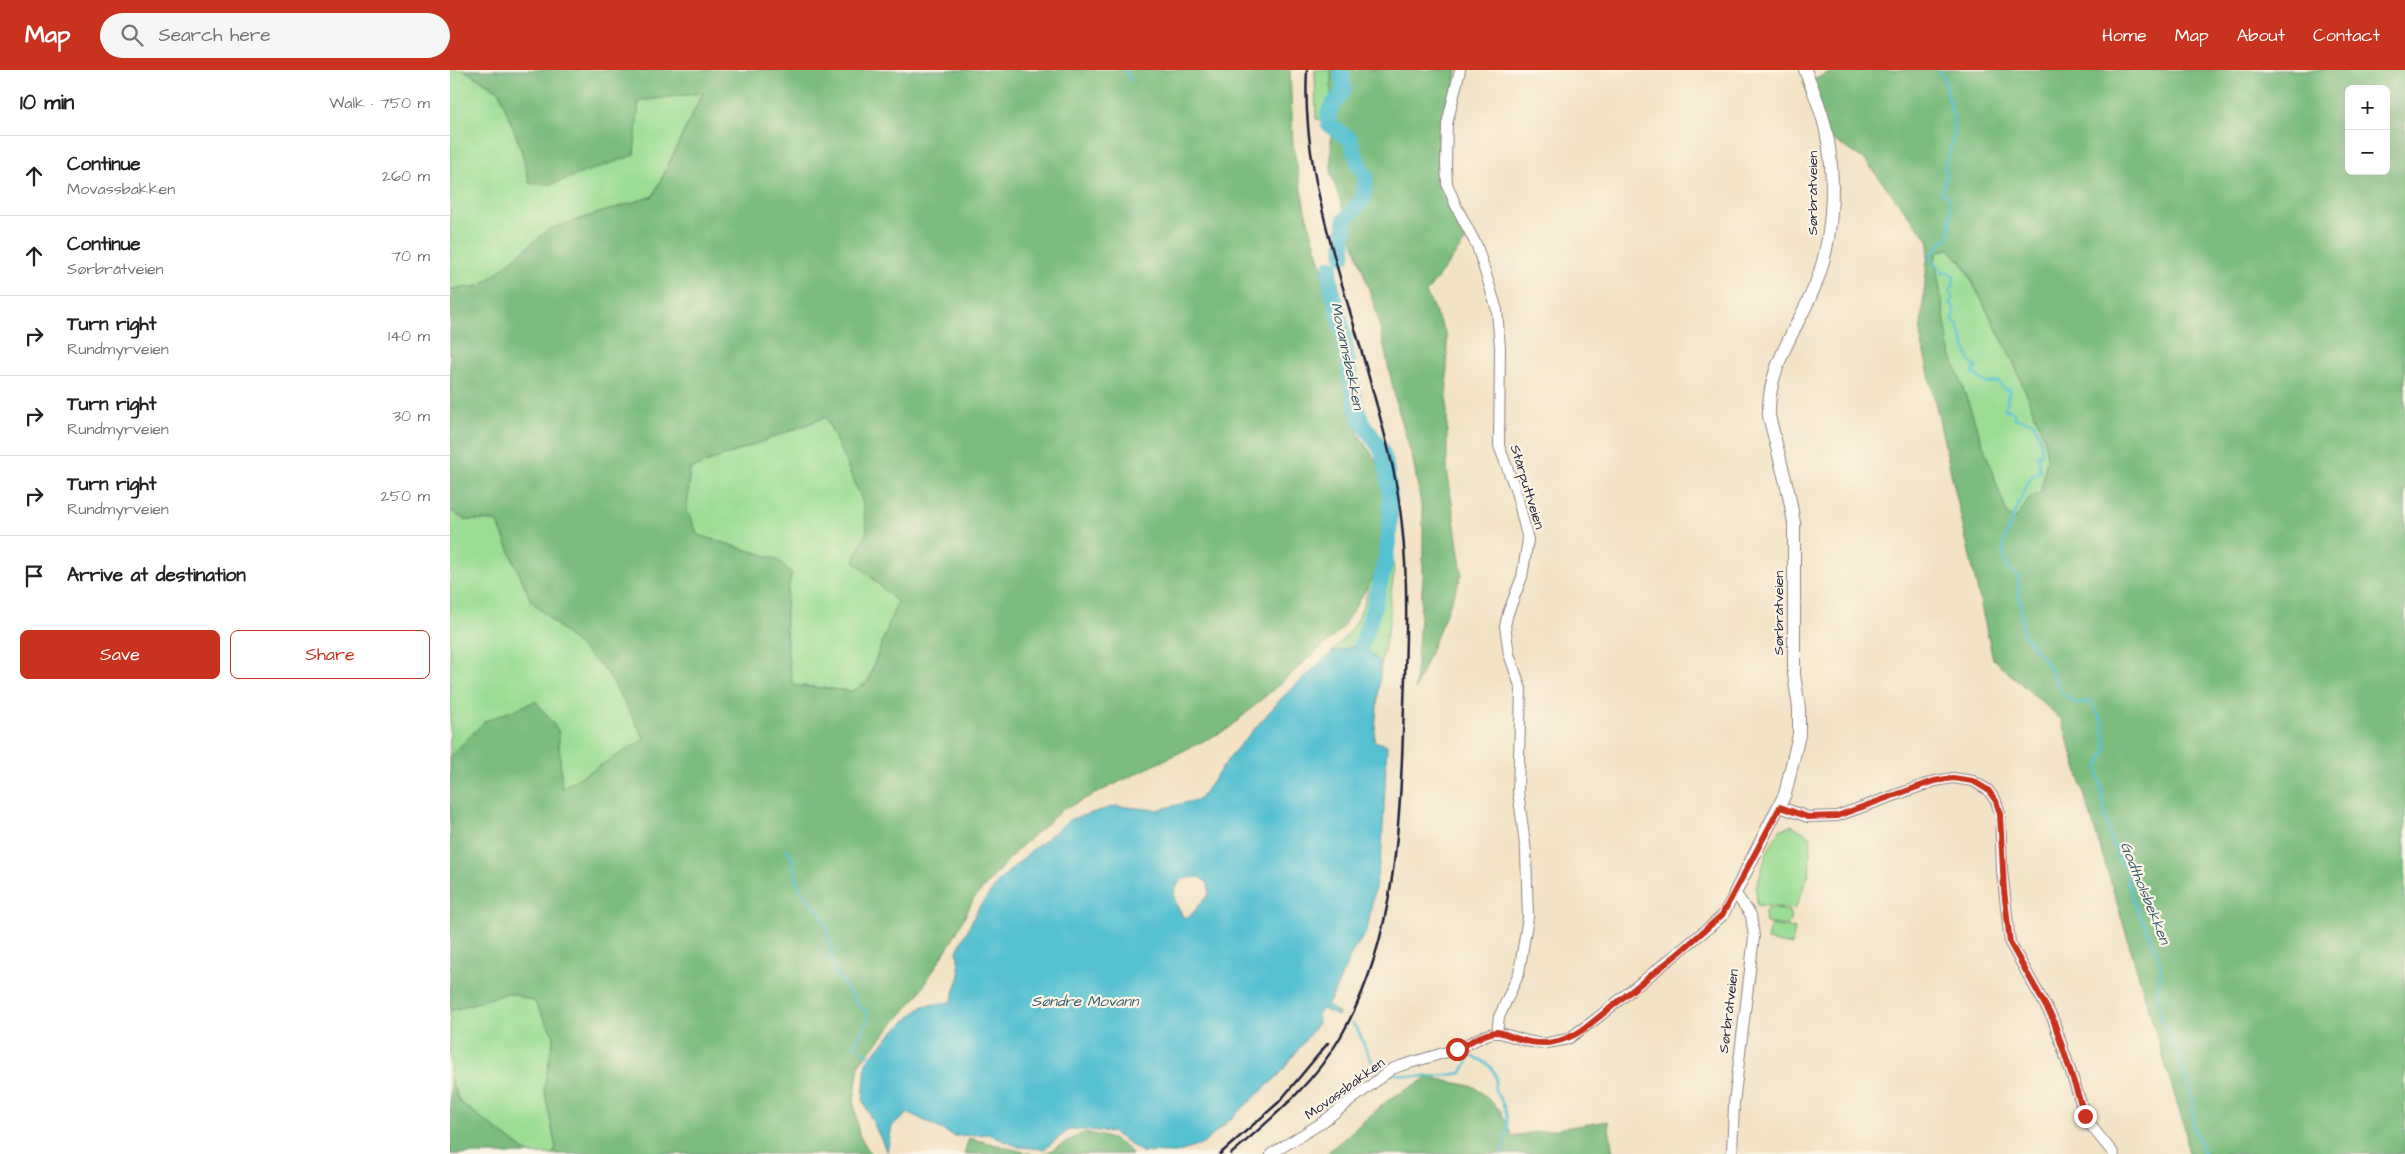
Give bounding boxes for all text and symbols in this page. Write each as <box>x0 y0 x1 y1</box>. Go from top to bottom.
search box <box>100 13 450 58</box>
text: Map <box>25 18 70 52</box>
icon: search <box>118 21 146 49</box>
text: Search here <box>158 22 271 49</box>
text: Home <box>2102 23 2147 48</box>
text: Map <box>2175 23 2209 48</box>
text: About <box>2237 23 2285 48</box>
text: Contact <box>2313 23 2380 48</box>
map controls <box>2345 85 2390 175</box>
button: + <box>2345 85 2390 130</box>
text: 10 min <box>20 88 74 117</box>
text: Walk · 750 m <box>329 92 430 114</box>
button: − <box>2345 130 2390 175</box>
text: Continue <box>67 151 141 178</box>
street label: Sørbråtveien <box>1803 151 1823 235</box>
icon: ahead <box>20 162 48 190</box>
text: 260 m <box>382 165 430 187</box>
text: Movassbakken <box>67 178 175 200</box>
text: Continue <box>67 231 141 258</box>
icon: ahead <box>20 242 48 270</box>
text: 70 m <box>391 245 430 267</box>
text: Sørbråtveien <box>67 258 164 280</box>
water label: Movannsbekken <box>1325 300 1369 413</box>
text: Turn right <box>67 311 156 338</box>
icon: right <box>20 322 48 350</box>
text: 140 m <box>388 325 430 347</box>
text: Rundmyrveien <box>67 338 169 360</box>
text: Turn right <box>67 391 156 418</box>
icon: right <box>20 402 48 430</box>
text: 30 m <box>393 405 430 427</box>
text: Rundmyrveien <box>67 418 169 440</box>
street label: Stårputtveien <box>1505 442 1549 532</box>
text: Turn right <box>67 471 156 498</box>
icon: right <box>20 482 48 510</box>
text: 250 m <box>381 485 430 507</box>
text: Rundmyrveien <box>67 498 169 520</box>
icon: arrive <box>20 562 48 590</box>
text: Arrive at destination <box>67 562 246 589</box>
street label: Sørbråtveien <box>1769 571 1789 655</box>
button: Save <box>20 630 220 679</box>
button: Share <box>230 630 430 679</box>
water label: Godtholsbekken <box>2115 839 2176 949</box>
street label: Sørbråtveien <box>1714 968 1744 1054</box>
water label: Søndre Movann <box>1032 991 1140 1012</box>
route start <box>1446 1038 1469 1061</box>
street label: Movassbakken <box>1301 1053 1389 1125</box>
route end <box>2074 1105 2097 1128</box>

